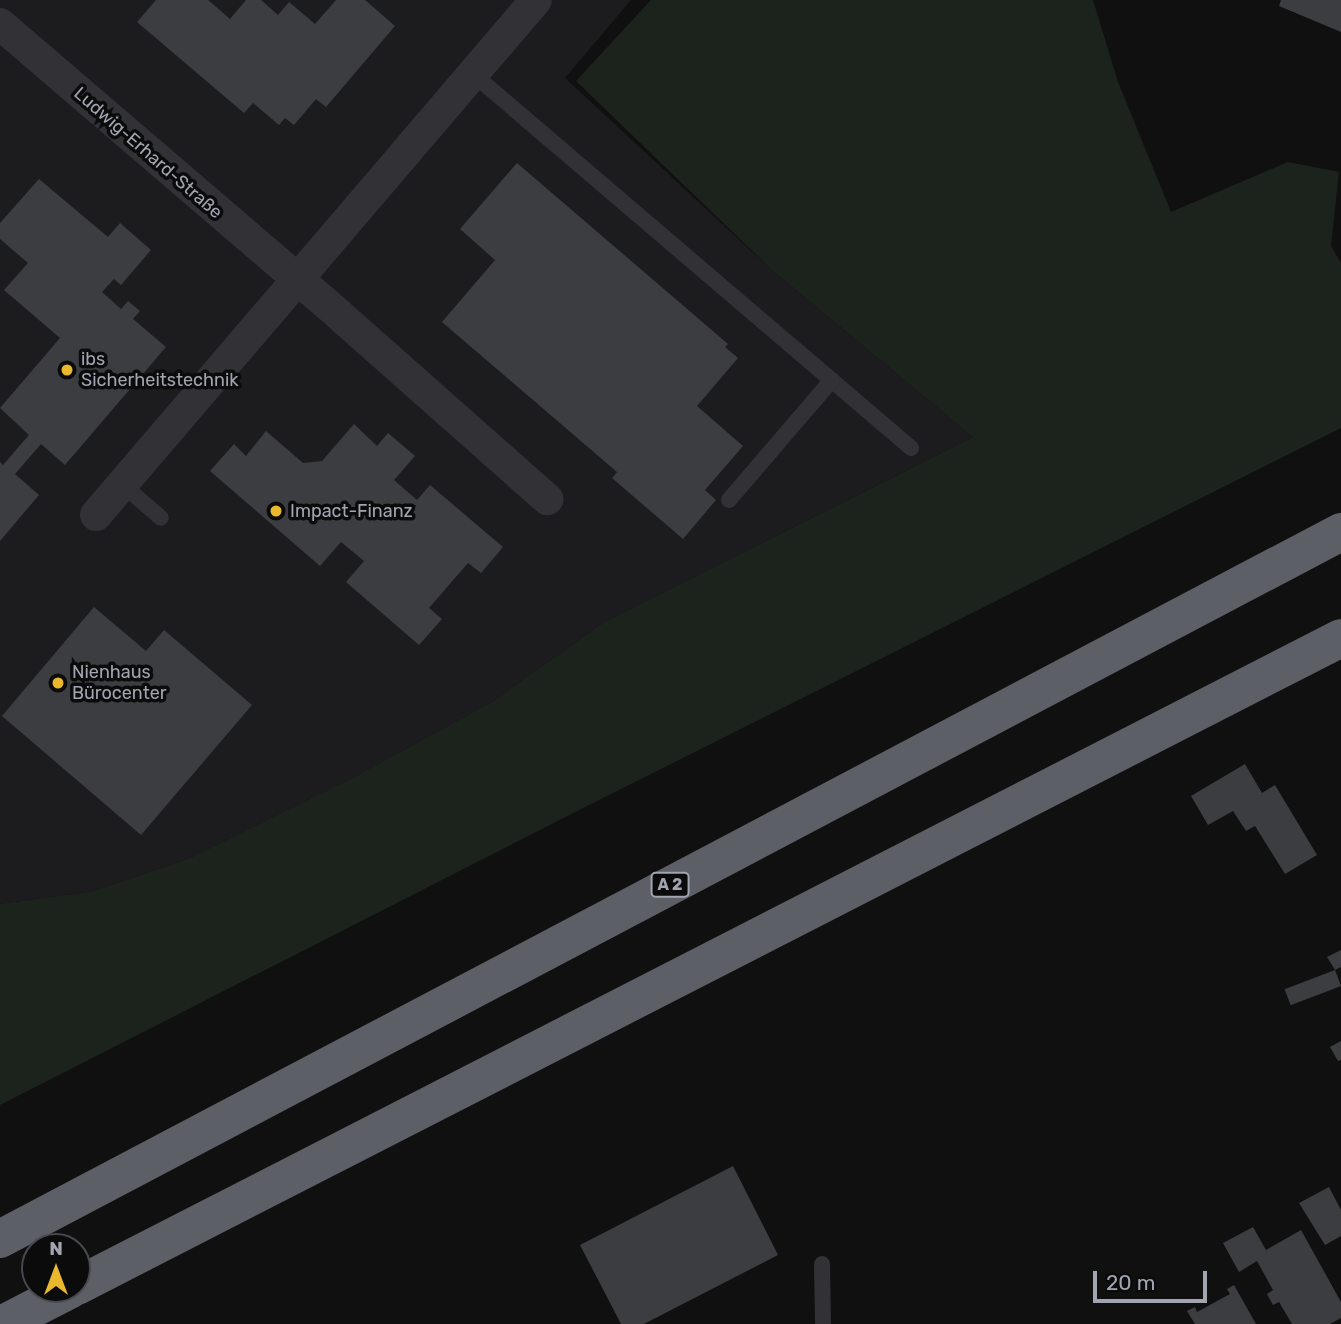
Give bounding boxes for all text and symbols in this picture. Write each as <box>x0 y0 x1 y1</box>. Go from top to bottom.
street label: Ludwig-Erhard-Straße <box>69 83 227 223</box>
place label: ibs Sicherheitstechnik <box>81 349 239 392</box>
marker: ibs Sicherheitstechnik <box>59 362 75 378</box>
place label: Impact-Finanz <box>290 500 413 522</box>
marker: Impact-Finanz <box>268 503 284 519</box>
place label: Nienhaus Bürocenter <box>72 662 167 704</box>
marker: Nienhaus Bürocenter <box>50 675 66 691</box>
road number: A 2 <box>649 872 691 898</box>
north arrow <box>21 1233 91 1303</box>
text: N <box>49 1237 63 1260</box>
scale bar <box>1096 1258 1210 1302</box>
text: 20 m <box>1106 1270 1155 1295</box>

